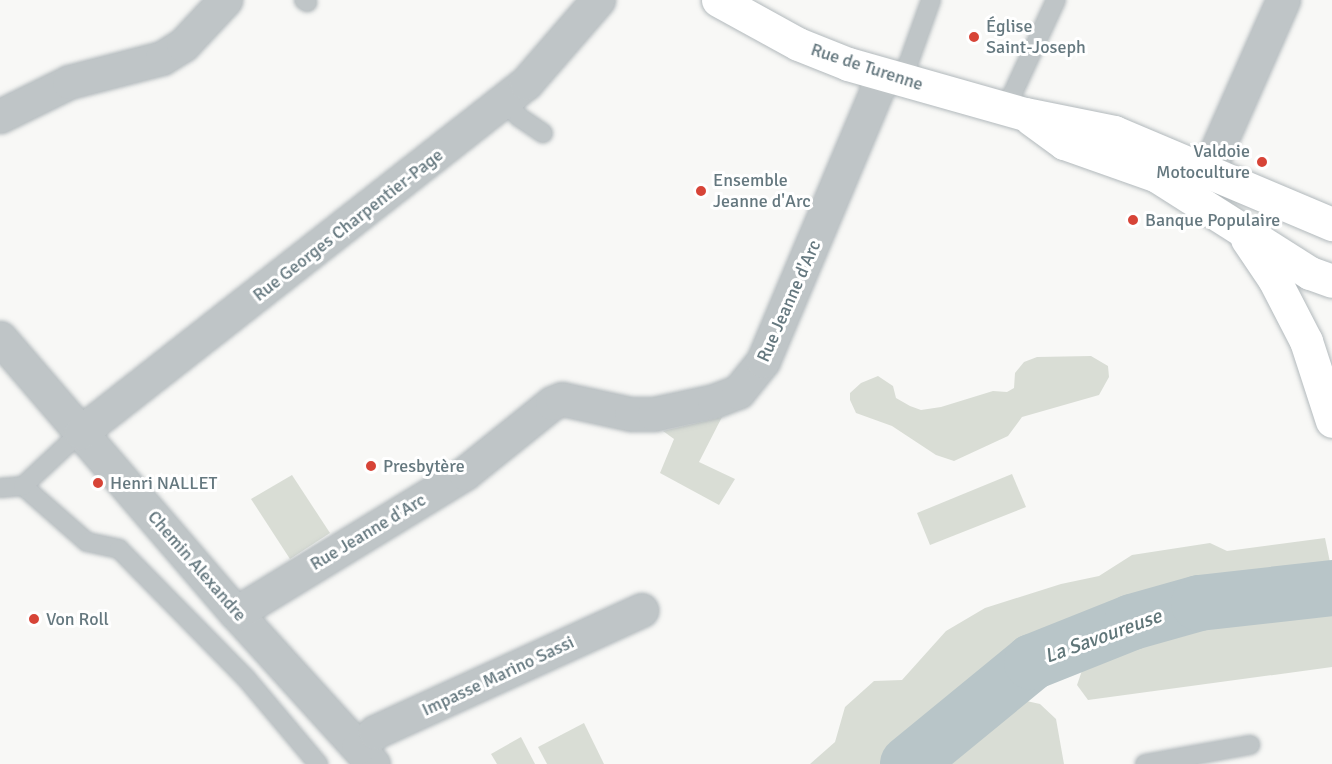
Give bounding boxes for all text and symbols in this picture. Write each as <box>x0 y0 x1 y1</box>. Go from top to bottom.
place label: Église Saint-Joseph <box>986 16 1086 58</box>
marker: Église Saint-Joseph <box>967 30 981 44</box>
street label: Rue de Turenne <box>808 39 926 95</box>
place label: Valdoie Motoculture <box>1156 141 1250 184</box>
street label: Rue Georges Charpentier-Page <box>249 144 447 306</box>
marker: Valdoie Motoculture <box>1255 155 1269 169</box>
place label: Ensemble Jeanne d'Arc <box>713 170 811 213</box>
marker: Ensemble Jeanne d'Arc <box>694 184 708 198</box>
place label: Banque Populaire <box>1145 209 1280 231</box>
marker: Banque Populaire <box>1126 213 1140 227</box>
street label: Rue Jeanne d'Arc <box>752 237 826 365</box>
place label: Presbytère <box>383 455 465 477</box>
marker: Presbytère <box>364 459 378 473</box>
place label: Henri NALLET <box>110 472 217 494</box>
marker: Henri NALLET <box>91 476 105 490</box>
street label: Rue Jeanne d'Arc <box>306 489 430 575</box>
street label: Chemin Alexandre <box>143 506 251 626</box>
water label: La Savoureuse <box>1041 604 1165 668</box>
place label: Von Roll <box>46 608 109 630</box>
marker: Von Roll <box>27 612 41 626</box>
street label: Impasse Marino Sassi <box>418 631 578 721</box>

